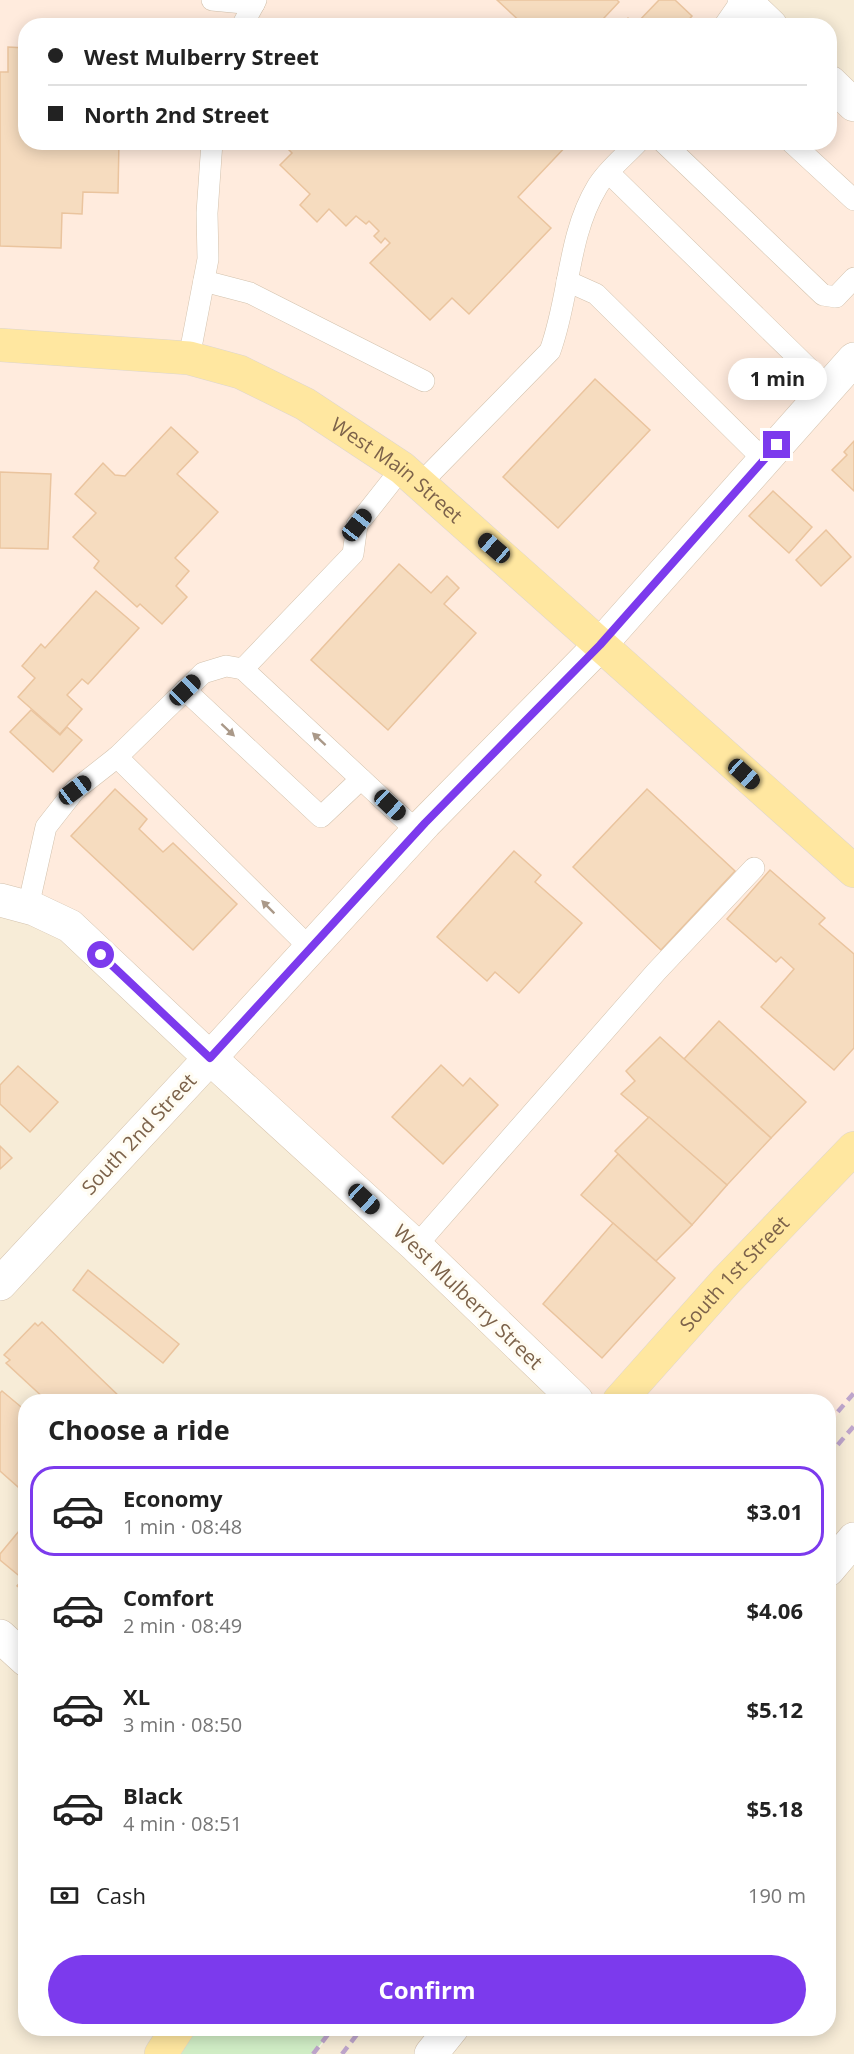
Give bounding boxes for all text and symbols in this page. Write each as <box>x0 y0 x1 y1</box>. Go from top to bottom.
text: West Mulberry Street <box>84 41 319 71</box>
text: North 2nd Street <box>84 99 269 129</box>
callout: 1 min <box>728 358 826 400</box>
text: 1 min <box>750 365 805 392</box>
street label: West Main Street <box>326 411 468 529</box>
route end <box>763 431 790 458</box>
car <box>339 505 375 545</box>
car <box>475 529 513 567</box>
car <box>166 671 204 709</box>
one-way arrow <box>220 723 235 737</box>
one-way arrow <box>311 732 326 746</box>
car <box>725 755 763 793</box>
car <box>55 772 95 808</box>
car <box>371 786 409 824</box>
one-way arrow <box>261 900 276 914</box>
route start <box>87 941 114 968</box>
street label: South 2nd Street <box>75 1067 202 1200</box>
car <box>345 1180 383 1218</box>
street label: South 1st Street <box>673 1209 795 1337</box>
street label: West Mulberry Street <box>388 1218 549 1375</box>
text: Choose a ride <box>48 1411 230 1448</box>
text: Economy <box>123 1483 222 1513</box>
icon: car <box>51 1484 105 1538</box>
text: $3.01 <box>746 1496 803 1526</box>
text: 1 min · 08:48 <box>123 1513 242 1540</box>
text: Comfort <box>123 1582 214 1612</box>
icon: car <box>51 1583 105 1637</box>
text: $4.06 <box>746 1595 803 1625</box>
text: 2 min · 08:49 <box>123 1612 242 1639</box>
text: XL <box>123 1681 150 1711</box>
icon: car <box>51 1682 105 1736</box>
text: $5.12 <box>746 1694 803 1724</box>
text: 3 min · 08:50 <box>123 1711 242 1738</box>
text: Black <box>123 1780 183 1810</box>
icon: car <box>51 1781 105 1835</box>
text: $5.18 <box>746 1793 803 1823</box>
text: 4 min · 08:51 <box>123 1810 242 1837</box>
icon: cash <box>48 1879 81 1912</box>
text: Cash <box>96 1880 146 1910</box>
text: 190 m <box>748 1882 806 1909</box>
button: Confirm <box>48 1955 806 2024</box>

